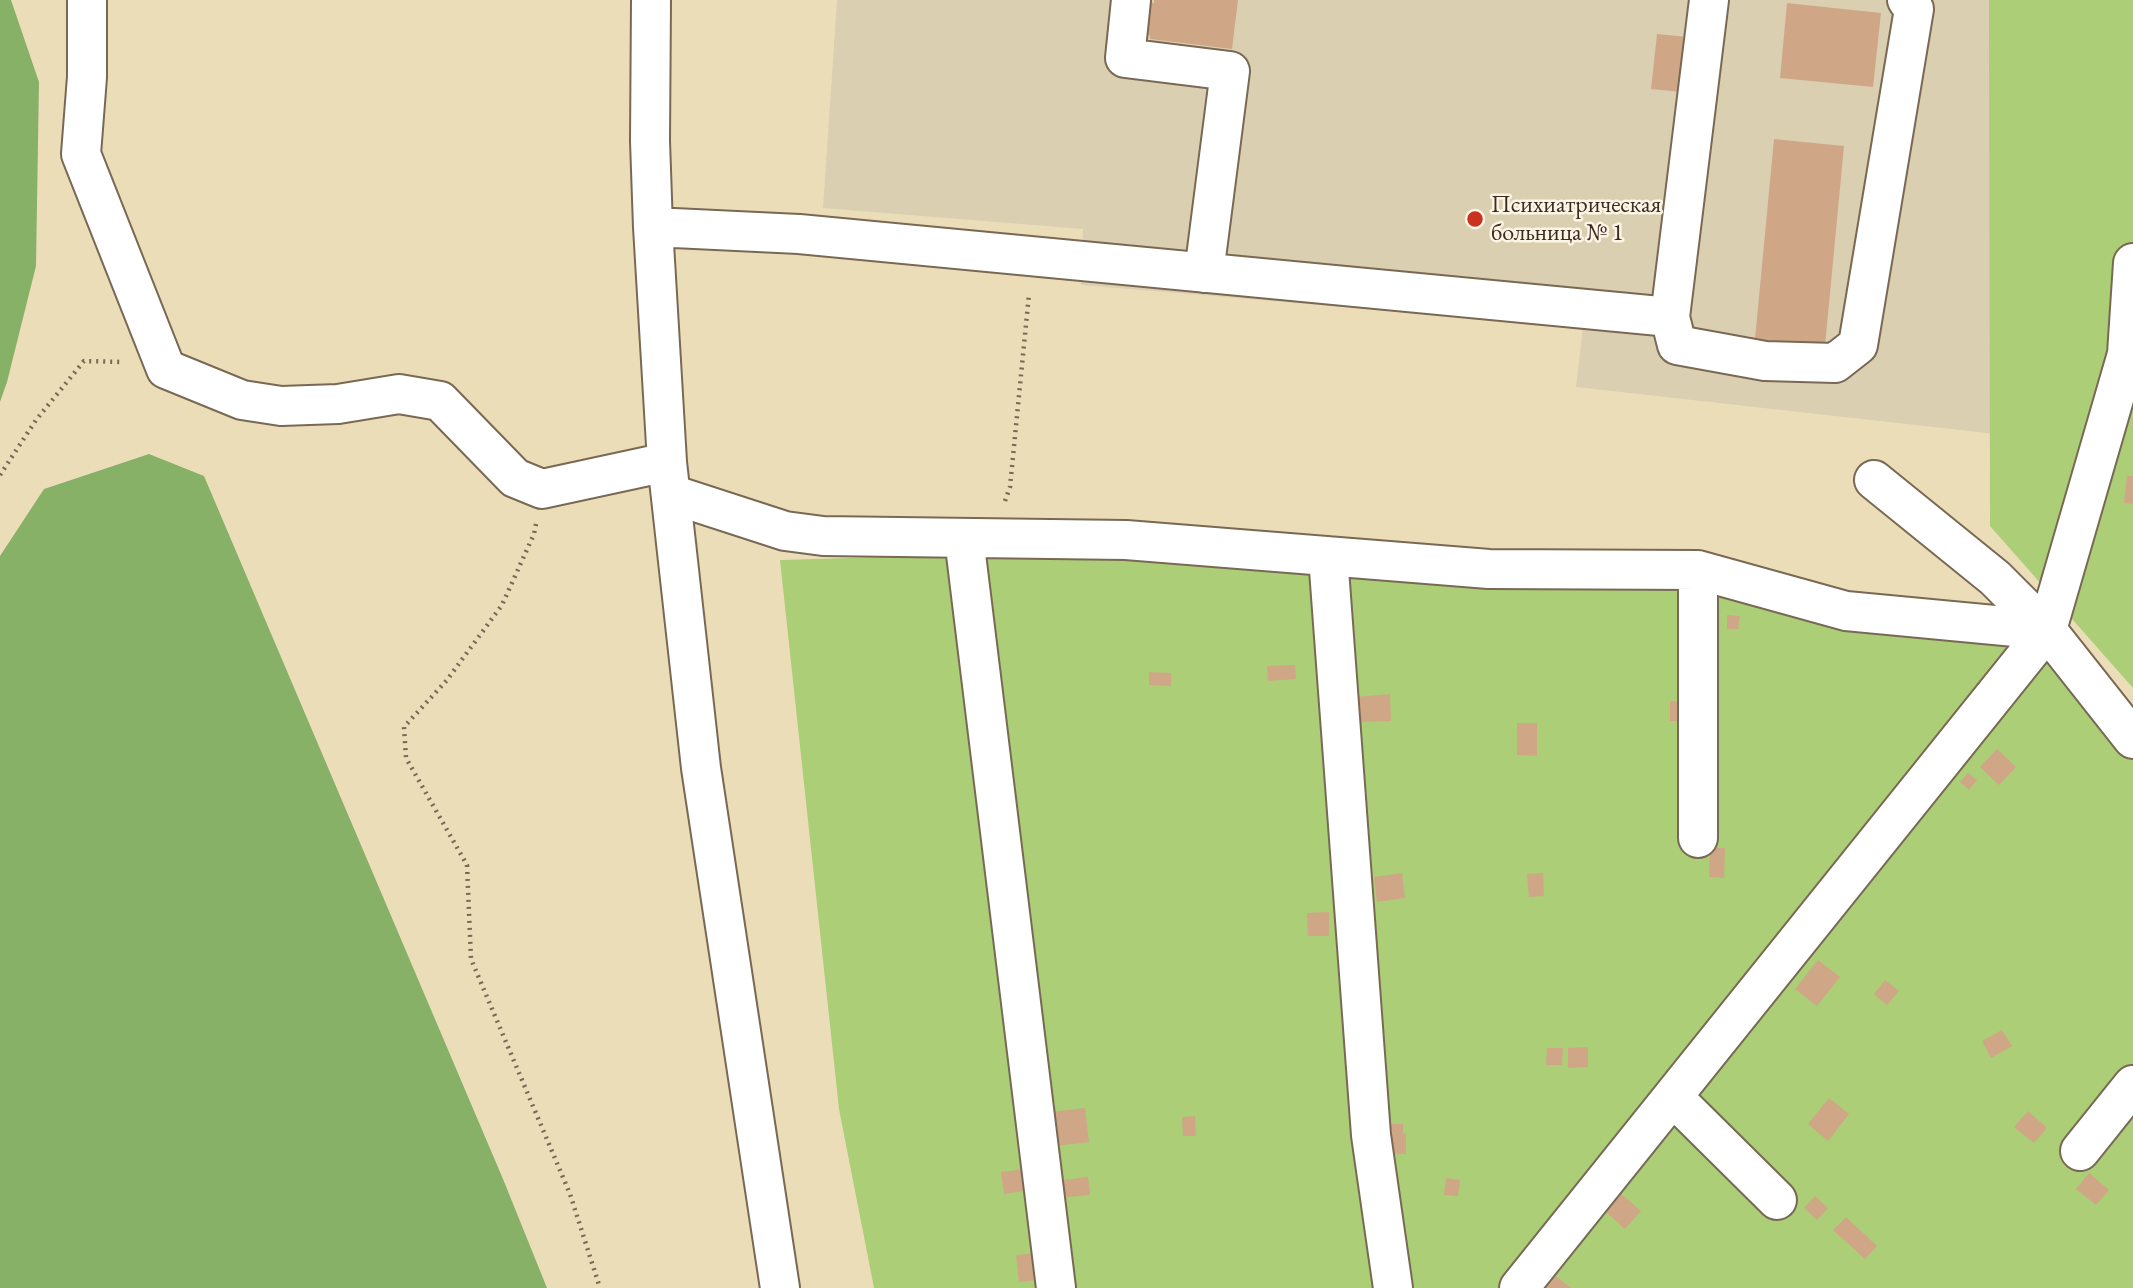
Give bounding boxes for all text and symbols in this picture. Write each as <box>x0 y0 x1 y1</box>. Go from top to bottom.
place label: Психиатрическая больница № 1 <box>1491 191 1661 247</box>
marker: Психиатрическая больница № 1 <box>1465 209 1485 229</box>

